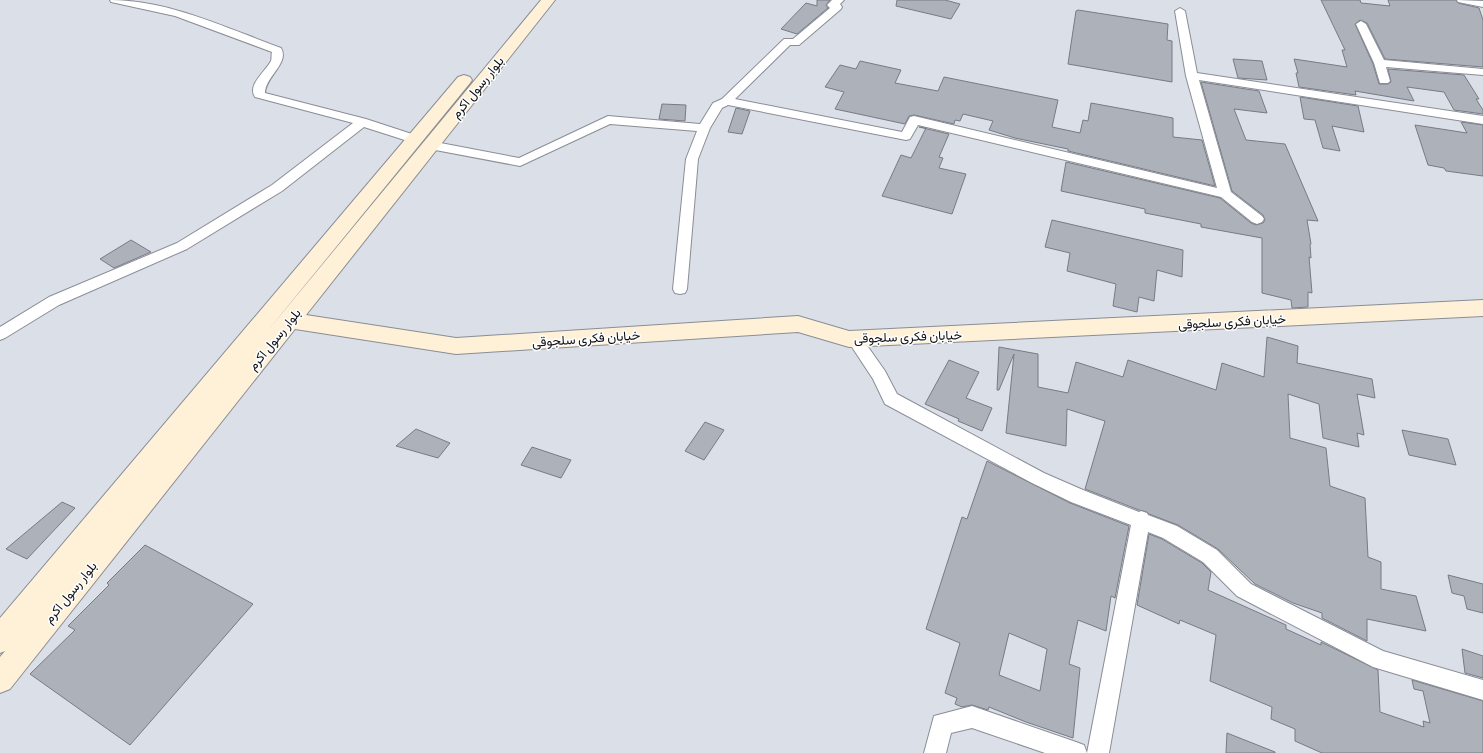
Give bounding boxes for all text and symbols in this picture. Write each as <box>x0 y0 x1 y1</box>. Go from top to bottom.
street label: بلوار رسول اکرم <box>446 52 508 122</box>
street label: بلوار رسول اکرم <box>243 304 305 374</box>
street label: خیابان فکری سلجوقی <box>1177 309 1287 333</box>
street label: خیابان فکری سلجوقی <box>531 325 641 351</box>
street label: خیابان فکری سلجوقی <box>854 325 963 347</box>
street label: بلوار رسول اکرم <box>39 557 101 627</box>

